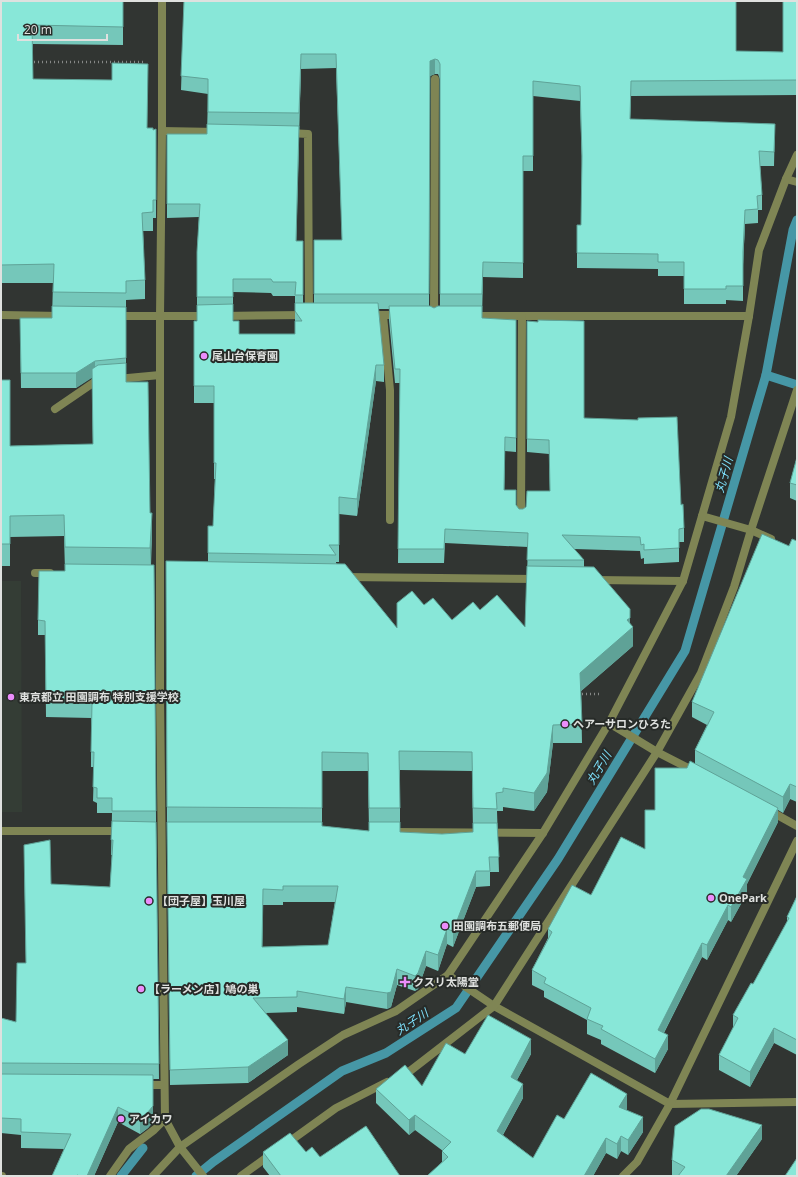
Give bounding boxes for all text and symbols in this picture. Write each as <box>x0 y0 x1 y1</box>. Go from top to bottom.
scale bar <box>18 16 107 42</box>
text: 20 m <box>24 21 52 38</box>
place label: 尾山台保育園 <box>212 348 278 363</box>
marker: 尾山台保育園 <box>199 351 209 361</box>
water label: 丸子川 <box>710 453 737 495</box>
place label: 東京都立 田園調布 特別支援学校 <box>19 689 179 704</box>
marker: 東京都立 田園調布 特別支援学校 <box>6 692 16 702</box>
place label: ヘアーサロンひろた <box>573 716 671 731</box>
marker: ヘアーサロンひろた <box>560 719 570 729</box>
water label: 丸子川 <box>582 746 616 788</box>
place label: OnePark <box>719 890 767 905</box>
place label: 【団子屋】玉川屋 <box>157 893 245 908</box>
marker: OnePark <box>706 893 716 903</box>
marker: 【団子屋】玉川屋 <box>144 896 154 906</box>
place label: 田園調布五郵便局 <box>453 918 541 933</box>
marker: 田園調布五郵便局 <box>440 921 450 931</box>
place label: クスリ太陽堂 <box>413 974 479 989</box>
marker: クスリ太陽堂 <box>400 977 410 987</box>
place label: 【ラーメン店】鳩の巣 <box>149 981 259 996</box>
marker: 【ラーメン店】鳩の巣 <box>136 984 146 994</box>
water label: 丸子川 <box>392 1004 433 1039</box>
place label: アイカワ <box>129 1111 172 1126</box>
marker: アイカワ <box>116 1114 126 1124</box>

